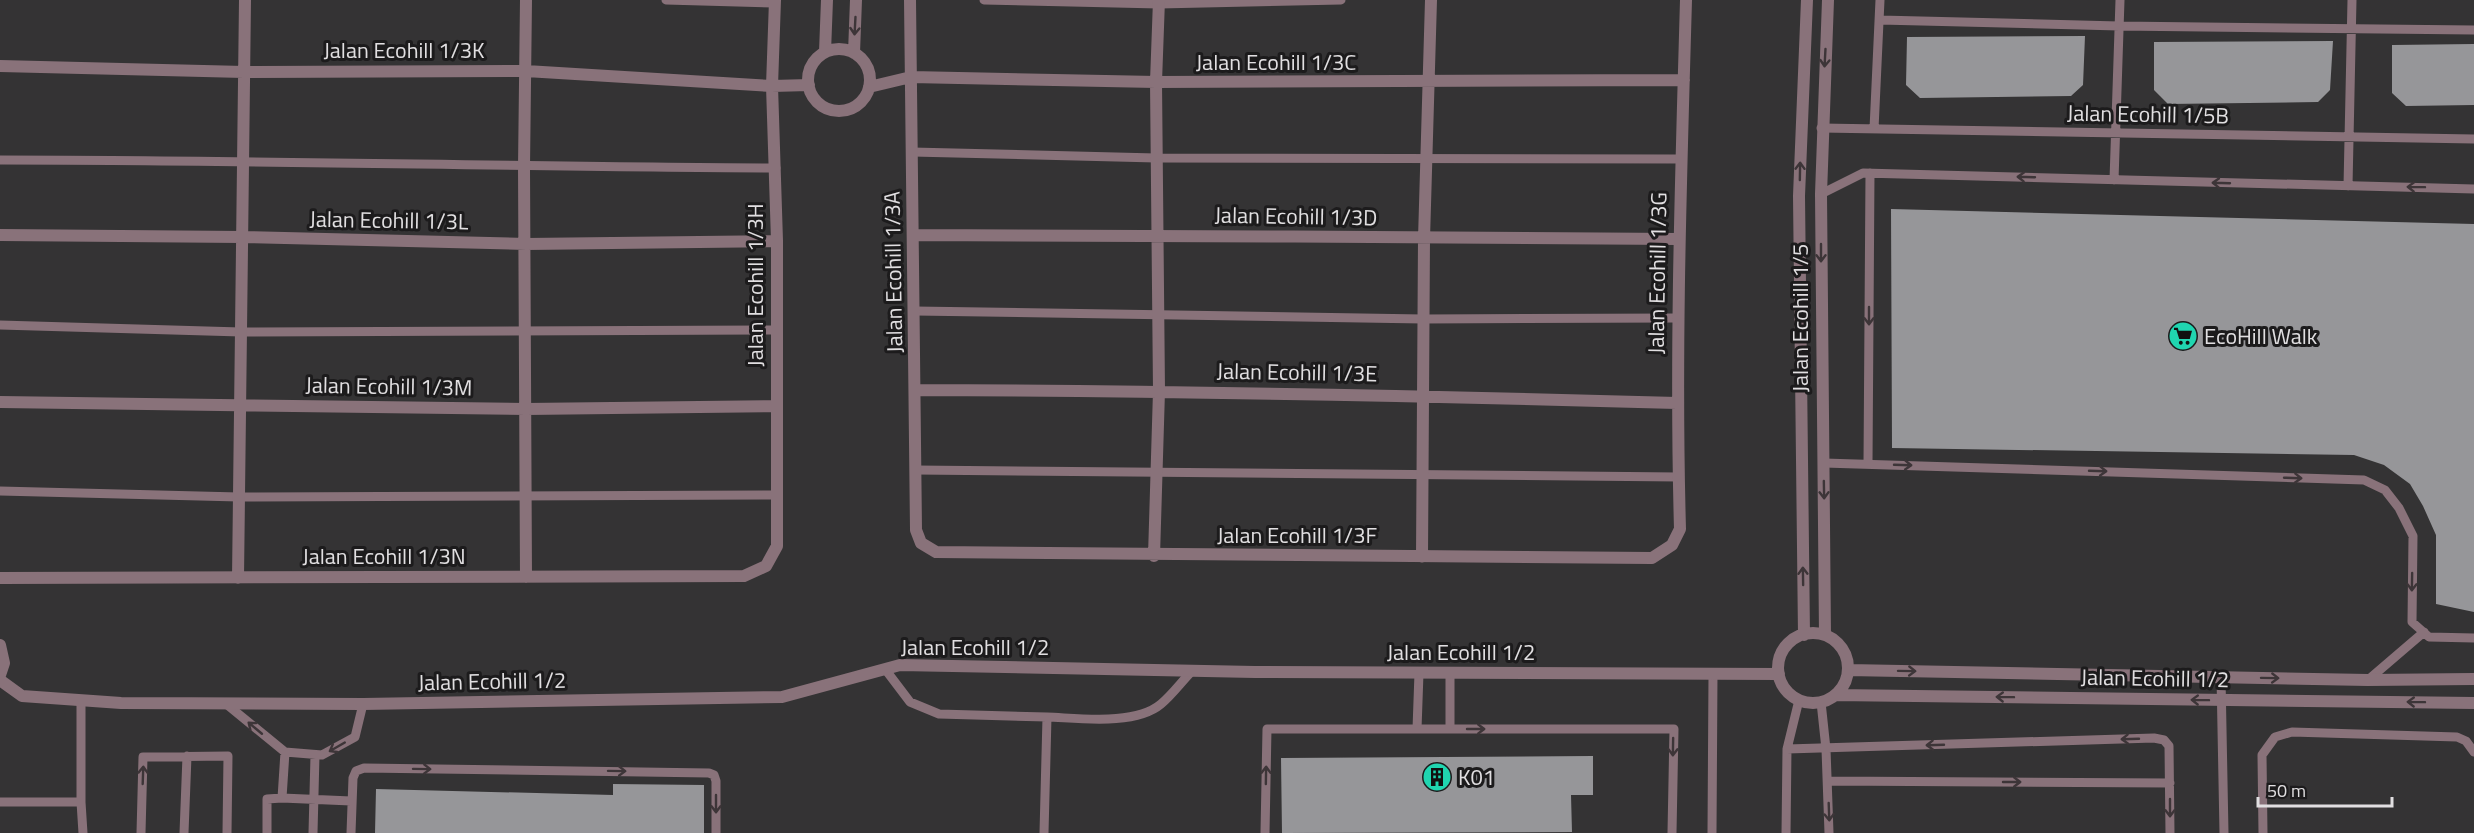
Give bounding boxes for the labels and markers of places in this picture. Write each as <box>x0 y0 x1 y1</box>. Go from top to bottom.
place label: EcoHill Walk <box>2204 319 2318 353</box>
supermarket icon: EcoHill Walk <box>2167 320 2199 352</box>
place label: K01 <box>1458 760 1495 794</box>
building icon: K01 <box>1421 761 1453 793</box>

